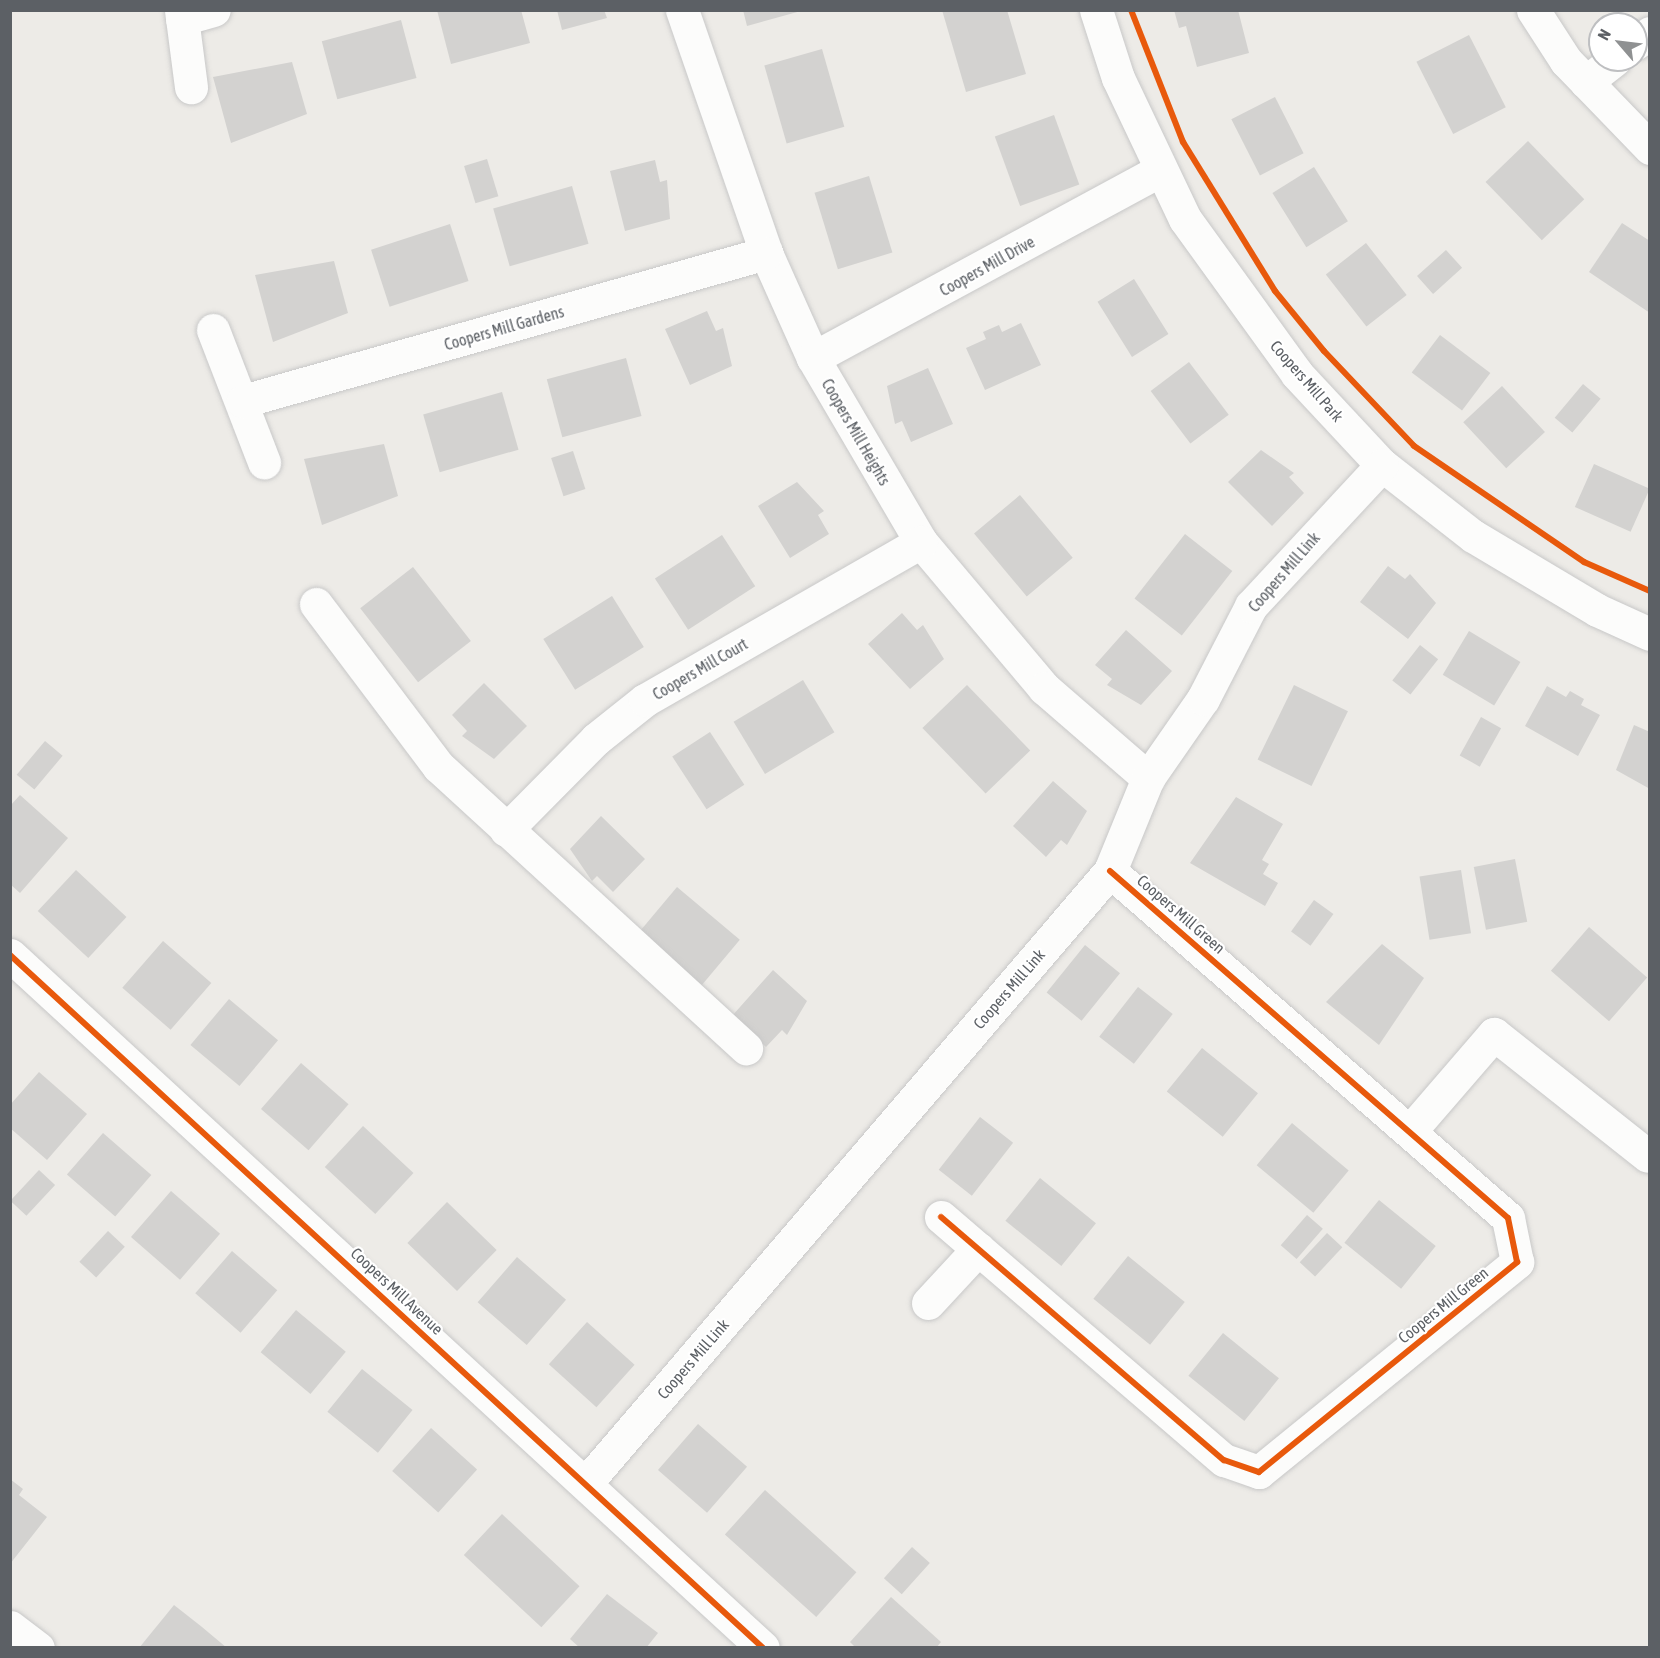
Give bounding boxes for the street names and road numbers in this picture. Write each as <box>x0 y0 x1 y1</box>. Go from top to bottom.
street label: Coopers Mill Drive <box>936 232 1038 300</box>
street label: Coopers Mill Gardens <box>442 302 566 354</box>
street label: Coopers Mill Park <box>1266 336 1348 426</box>
street label: Coopers Mill Heights <box>818 375 894 489</box>
street label: Coopers Mill Link <box>1244 528 1324 616</box>
street label: Coopers Mill Court <box>649 634 751 704</box>
street label: Coopers Mill Green <box>1133 871 1229 957</box>
street label: Coopers Mill Link <box>969 945 1049 1033</box>
street label: Coopers Mill Avenue <box>347 1243 447 1339</box>
street label: Coopers Mill Green <box>1394 1263 1492 1347</box>
street label: Coopers Mill Link <box>653 1315 733 1403</box>

